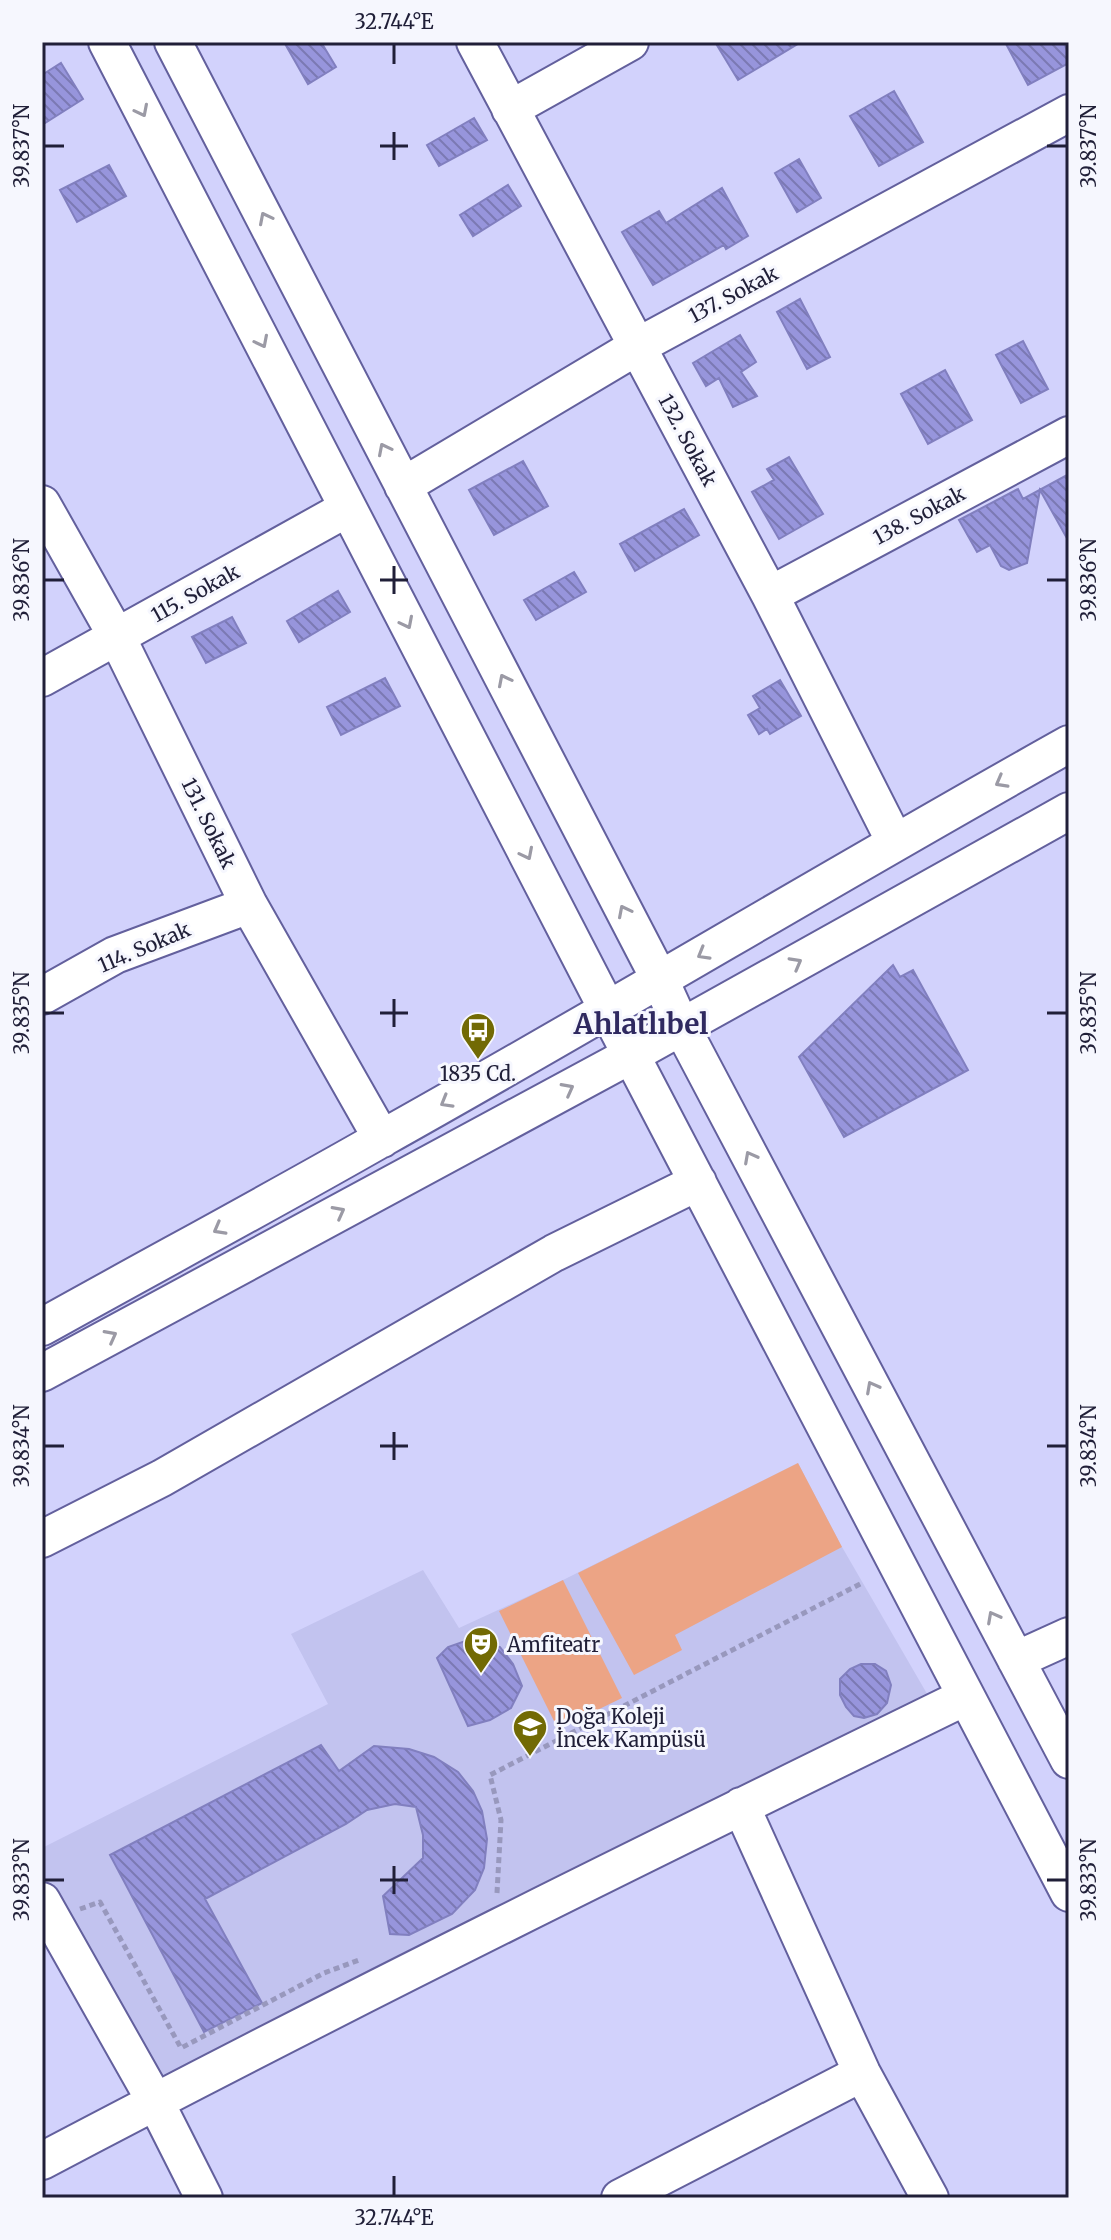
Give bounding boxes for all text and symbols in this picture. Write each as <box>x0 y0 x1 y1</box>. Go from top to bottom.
text: 32.744°E <box>354 9 434 34</box>
text: 39.837°N <box>9 103 34 188</box>
one-way arrow <box>133 103 148 118</box>
text: 39.837°N <box>1076 103 1101 188</box>
one-way arrow <box>259 212 274 227</box>
street label: 137. Sokak <box>684 260 782 328</box>
one-way arrow <box>253 334 268 349</box>
street label: 132. Sokak <box>653 390 723 491</box>
one-way arrow <box>378 443 394 458</box>
street label: 138. Sokak <box>869 480 970 550</box>
text: 39.836°N <box>9 538 34 622</box>
text: 39.836°N <box>1076 538 1101 622</box>
street label: 115. Sokak <box>147 558 244 627</box>
one-way arrow <box>398 614 413 629</box>
one-way arrow <box>498 673 513 688</box>
one-way arrow <box>995 772 1010 788</box>
street label: 131. Sokak <box>176 774 242 873</box>
one-way arrow <box>517 845 533 860</box>
one-way arrow <box>618 904 633 919</box>
street label: 114. Sokak <box>94 916 194 978</box>
one-way arrow <box>697 944 712 960</box>
one-way arrow <box>787 957 802 973</box>
text: 39.835°N <box>9 971 34 1055</box>
text: 39.835°N <box>1076 971 1101 1055</box>
district label: Ahlatlıbel <box>573 1006 708 1042</box>
bus stop icon: 1835 Cd. <box>459 1011 497 1061</box>
place label: 1835 Cd. <box>440 1061 516 1086</box>
one-way arrow <box>560 1083 574 1098</box>
one-way arrow <box>440 1092 455 1108</box>
one-way arrow <box>745 1150 760 1165</box>
one-way arrow <box>331 1207 346 1222</box>
one-way arrow <box>213 1219 228 1234</box>
one-way arrow <box>102 1330 116 1346</box>
one-way arrow <box>866 1380 881 1395</box>
text: 39.834°N <box>9 1404 34 1487</box>
text: 39.834°N <box>1076 1404 1101 1487</box>
one-way arrow <box>988 1610 1003 1625</box>
theatre icon: Amfiteatr <box>462 1625 500 1675</box>
place label: Amfiteatr <box>506 1632 600 1657</box>
place label: Doğa Koleji İncek Kampüsü <box>556 1704 706 1752</box>
school or university icon: Doğa Koleji İncek Kampüsü <box>511 1708 549 1758</box>
text: 39.833°N <box>9 1838 34 1922</box>
text: 39.833°N <box>1076 1838 1101 1922</box>
text: 32.744°E <box>354 2205 434 2230</box>

